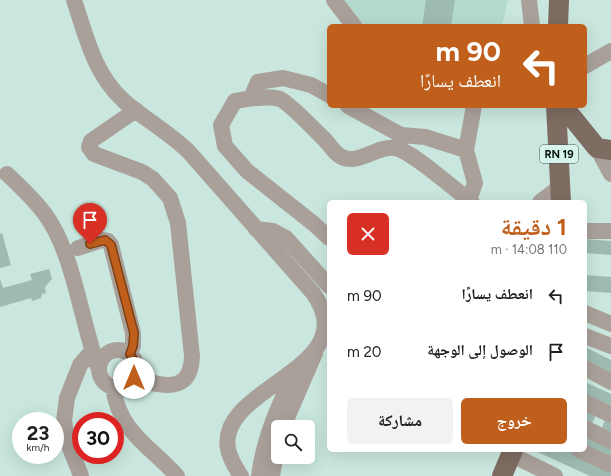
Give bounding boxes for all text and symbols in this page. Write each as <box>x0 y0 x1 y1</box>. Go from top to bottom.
text: 90 m <box>436 34 501 68</box>
icon: left <box>515 40 567 92</box>
text: انعطف يسارًا <box>420 70 501 92</box>
road number: RN 19 <box>540 145 578 163</box>
pin <box>73 203 107 244</box>
icon: arrive <box>79 209 101 231</box>
text: 1 دقيقة <box>501 212 567 241</box>
button: close <box>347 213 389 255</box>
text: 110 m · 14:08 <box>491 242 567 257</box>
text: انعطف يسارًا <box>461 285 533 303</box>
icon: left <box>545 285 567 307</box>
text: 90 m <box>347 287 382 305</box>
text: الوصول إلى الوجهة <box>427 341 533 359</box>
icon: arrive <box>545 341 567 363</box>
text: 20 m <box>347 343 382 361</box>
position arrow <box>113 357 155 399</box>
button: مشاركة <box>347 398 453 444</box>
button: خروج <box>461 398 567 444</box>
speed limit sign: 30 <box>72 412 124 464</box>
map controls <box>271 420 315 464</box>
button: search <box>271 420 315 464</box>
text: 23 <box>27 421 49 445</box>
text: km/h <box>27 441 49 454</box>

